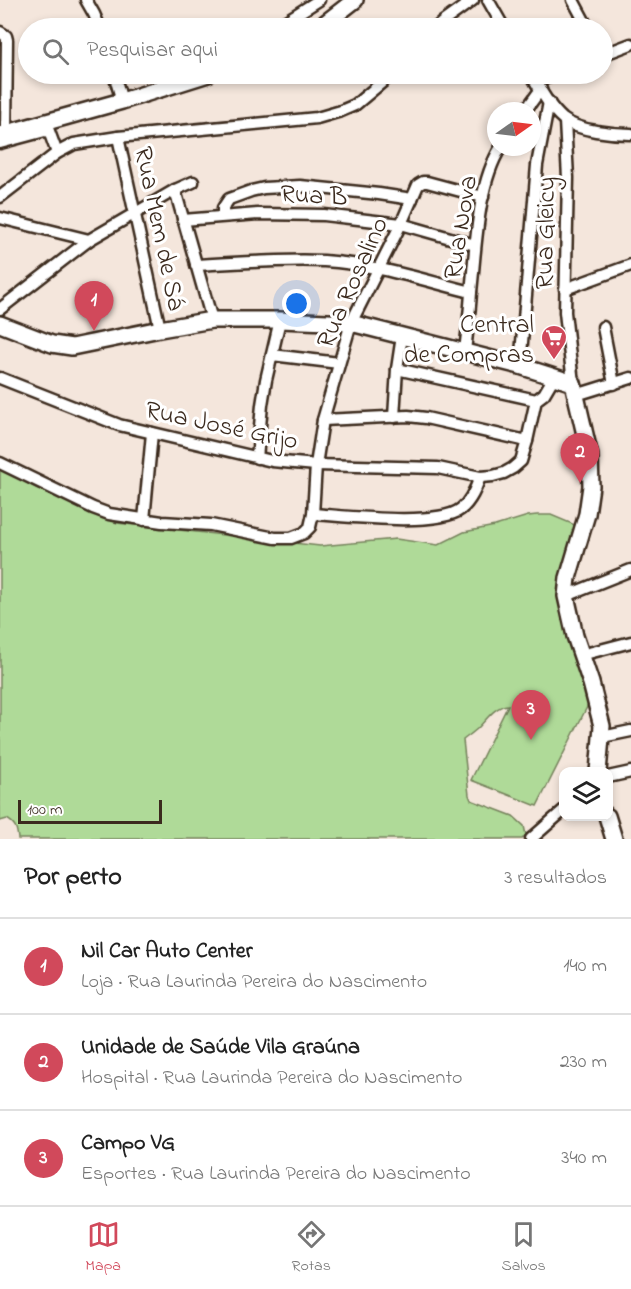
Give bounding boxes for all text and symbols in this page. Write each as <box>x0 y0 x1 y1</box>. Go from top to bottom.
search box <box>18 18 613 84</box>
icon: search <box>39 35 72 68</box>
text: Pesquisar aqui <box>87 35 218 67</box>
north arrow <box>487 102 541 156</box>
street label: Rua Mem de Sá <box>122 143 194 314</box>
street label: Rua Nova <box>435 173 489 282</box>
street label: Rua B <box>279 176 348 218</box>
street label: Rua Gleicy <box>527 176 567 290</box>
street label: Rua Rosalino <box>308 211 400 355</box>
pin: 1 <box>74 282 113 331</box>
your location <box>282 289 311 318</box>
place label: Central de Compras <box>404 307 534 375</box>
supermarket icon: Central de Compras <box>539 323 569 361</box>
street label: Rua José Grijo <box>142 392 301 462</box>
pin: 2 <box>560 434 600 483</box>
pin: 3 <box>512 690 550 740</box>
map controls <box>559 767 613 821</box>
button: layers <box>559 767 613 821</box>
scale bar <box>18 797 162 824</box>
text: 100 m <box>27 798 62 822</box>
text: Por perto <box>24 859 122 897</box>
text: 3 resultados <box>504 864 607 893</box>
text: Nil Car Auto Center <box>81 936 253 968</box>
text: 1 <box>40 952 47 981</box>
text: 140 m <box>563 952 607 981</box>
text: Loja · Rua Laurinda Pereira do Nascimento <box>81 968 427 997</box>
text: Unidade de Saúde Vila Graúna <box>81 1032 360 1064</box>
text: 2 <box>39 1048 48 1077</box>
text: 230 m <box>560 1048 607 1077</box>
text: Hospital · Rua Laurinda Pereira do Nascimento <box>81 1064 463 1093</box>
text: Campo VG <box>81 1128 175 1160</box>
text: 3 <box>39 1144 48 1173</box>
text: 340 m <box>561 1144 607 1173</box>
text: Esportes · Rua Laurinda Pereira do Nascimento <box>81 1160 471 1189</box>
tab: Mapa <box>85 1218 121 1278</box>
tab: Rotas <box>292 1218 331 1278</box>
tab: Salvos <box>501 1218 546 1278</box>

